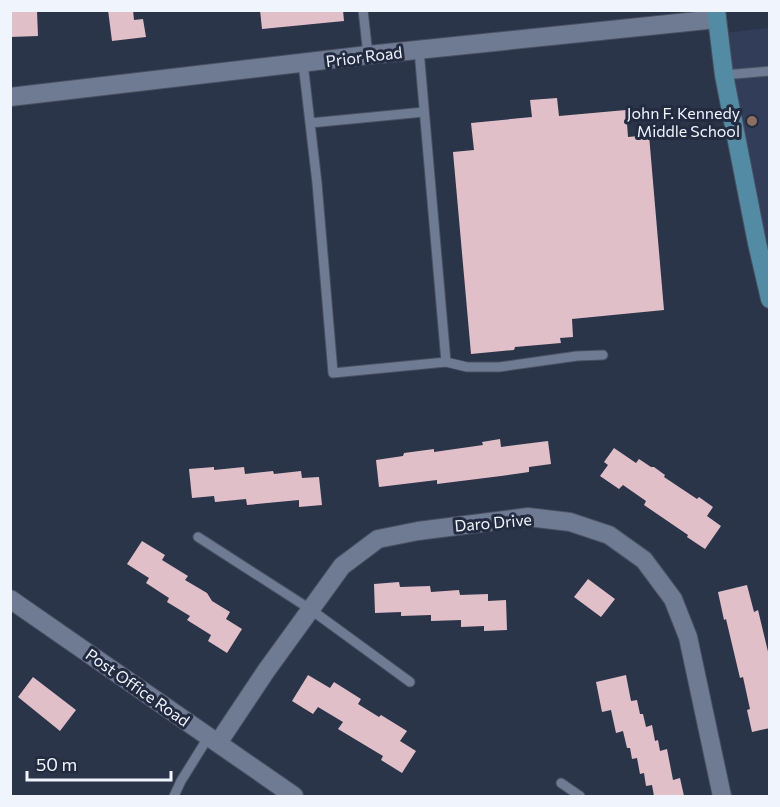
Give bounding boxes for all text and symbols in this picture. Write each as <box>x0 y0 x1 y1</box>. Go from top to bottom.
street label: Prior Road <box>325 42 403 70</box>
place label: John F. Kennedy Middle School <box>627 103 740 140</box>
marker: John F. Kennedy Middle School <box>745 114 759 128</box>
street label: Daro Drive <box>454 509 532 535</box>
street label: Post Office Road <box>82 644 194 730</box>
scale bar <box>27 744 171 782</box>
text: 50 m <box>36 753 77 775</box>

